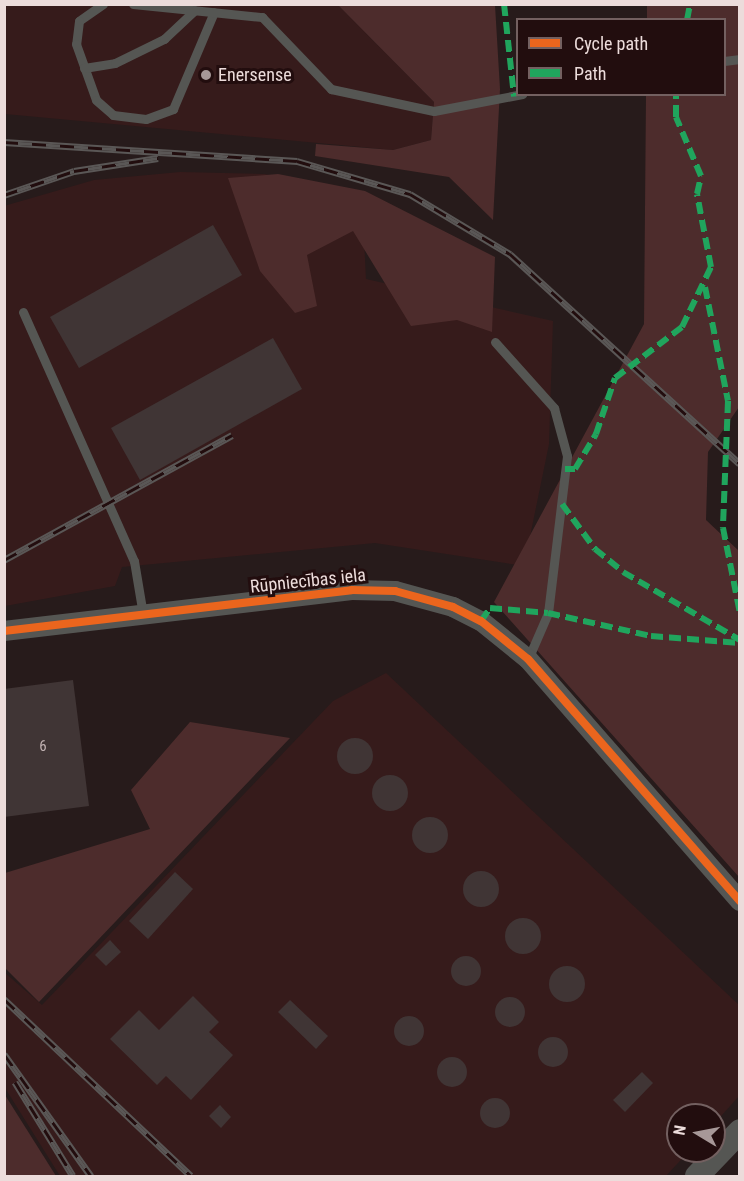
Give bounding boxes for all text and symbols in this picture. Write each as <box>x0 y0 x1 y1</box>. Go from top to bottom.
legend <box>516 18 726 96</box>
text: Cycle path <box>574 33 648 54</box>
text: Path <box>574 63 607 84</box>
place label: Enersense <box>218 64 292 86</box>
marker: Enersense <box>199 68 213 82</box>
street label: Rūpniecības iela <box>249 564 367 598</box>
house number: 6 <box>39 738 47 756</box>
north arrow <box>666 1103 726 1163</box>
text: N <box>670 1124 690 1137</box>

